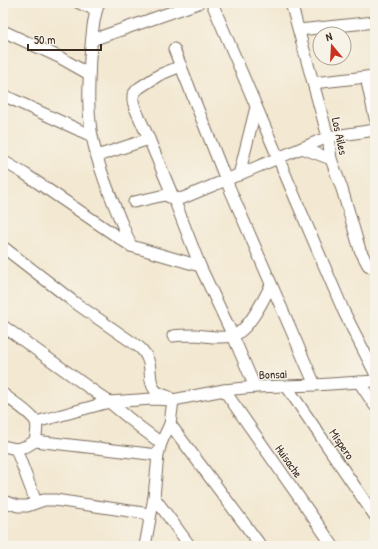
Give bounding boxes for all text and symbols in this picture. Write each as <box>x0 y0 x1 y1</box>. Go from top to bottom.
scale bar <box>28 26 101 52</box>
north arrow <box>312 26 352 66</box>
text: N <box>324 29 334 44</box>
text: 50 m <box>34 31 55 48</box>
street label: Los Ailes <box>328 116 352 157</box>
street label: Bonsai <box>259 365 287 383</box>
street label: Mispero <box>325 425 359 463</box>
street label: Huisache <box>271 441 307 481</box>

